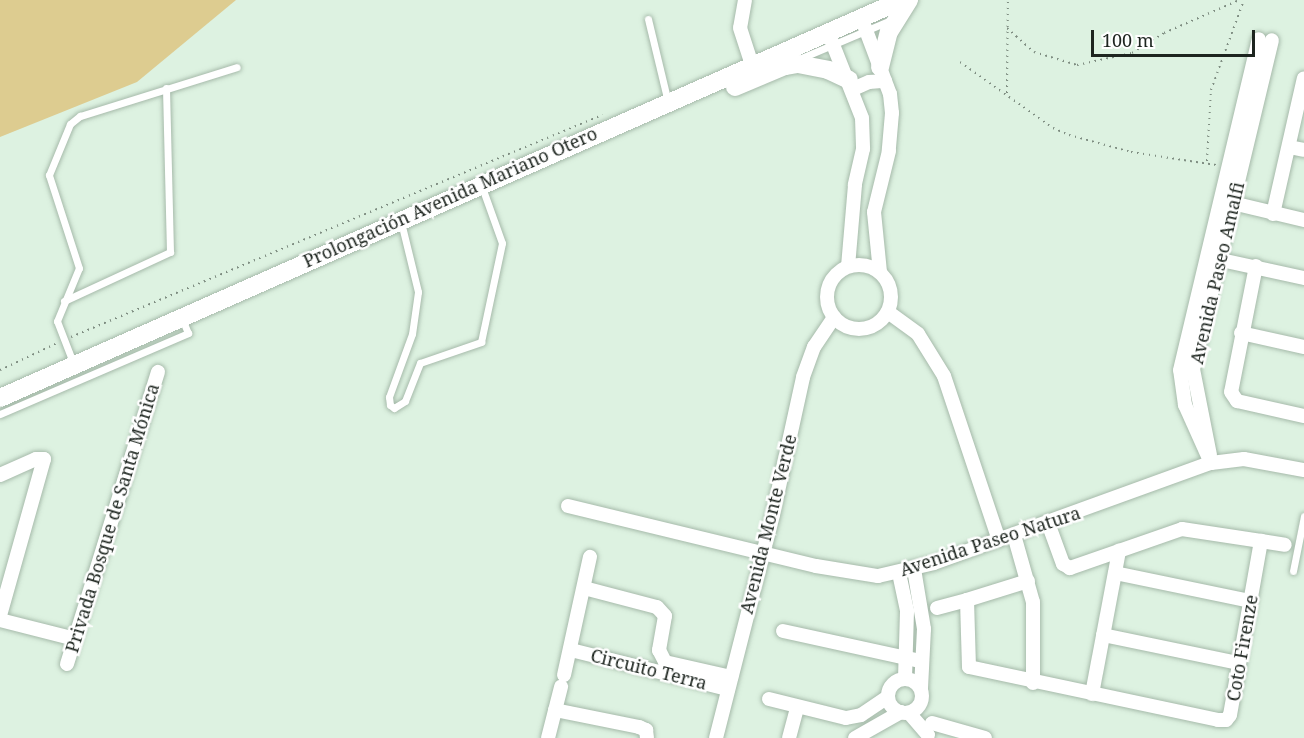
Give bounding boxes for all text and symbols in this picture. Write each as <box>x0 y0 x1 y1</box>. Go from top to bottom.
scale bar <box>1094 18 1258 56</box>
text: 100 m <box>1102 28 1154 52</box>
street label: Prolongación Avenida Mariano Otero <box>300 122 600 272</box>
street label: Avenida Paseo Amalfi <box>1186 180 1248 366</box>
street label: Privada Bosque de Santa Mónica <box>61 381 163 655</box>
street label: Avenida Monte Verde <box>735 432 801 616</box>
street label: Avenida Paseo Natura <box>897 502 1083 580</box>
street label: Coto Firenze <box>1222 593 1262 703</box>
street label: Circuito Terra <box>589 644 709 694</box>

